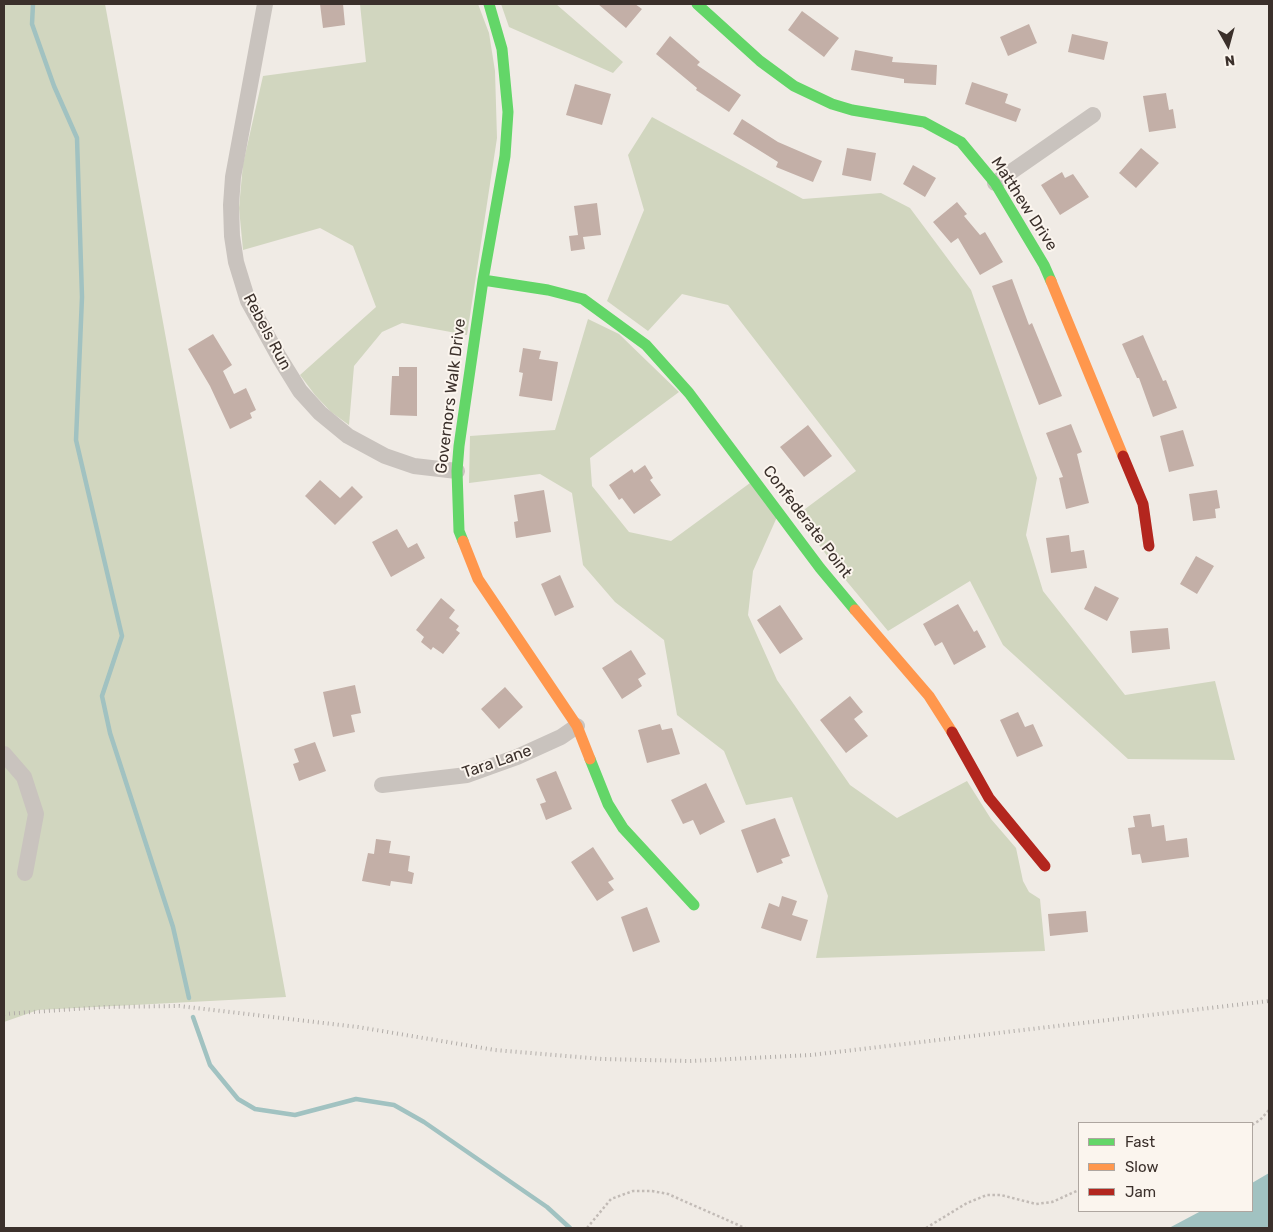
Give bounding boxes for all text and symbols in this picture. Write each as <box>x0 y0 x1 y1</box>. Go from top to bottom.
north arrow <box>1203 20 1253 70</box>
text: N <box>1224 51 1236 69</box>
street label: Matthew Drive <box>987 154 1061 254</box>
street label: Rebels Run <box>239 291 295 373</box>
street label: Governors Walk Drive <box>432 317 470 475</box>
street label: Confederate Point <box>758 462 856 582</box>
street label: Tara Lane <box>460 741 534 783</box>
legend <box>1078 1122 1253 1212</box>
text: Fast <box>1125 1133 1155 1151</box>
text: Slow <box>1125 1158 1158 1176</box>
text: Jam <box>1125 1183 1156 1201</box>

